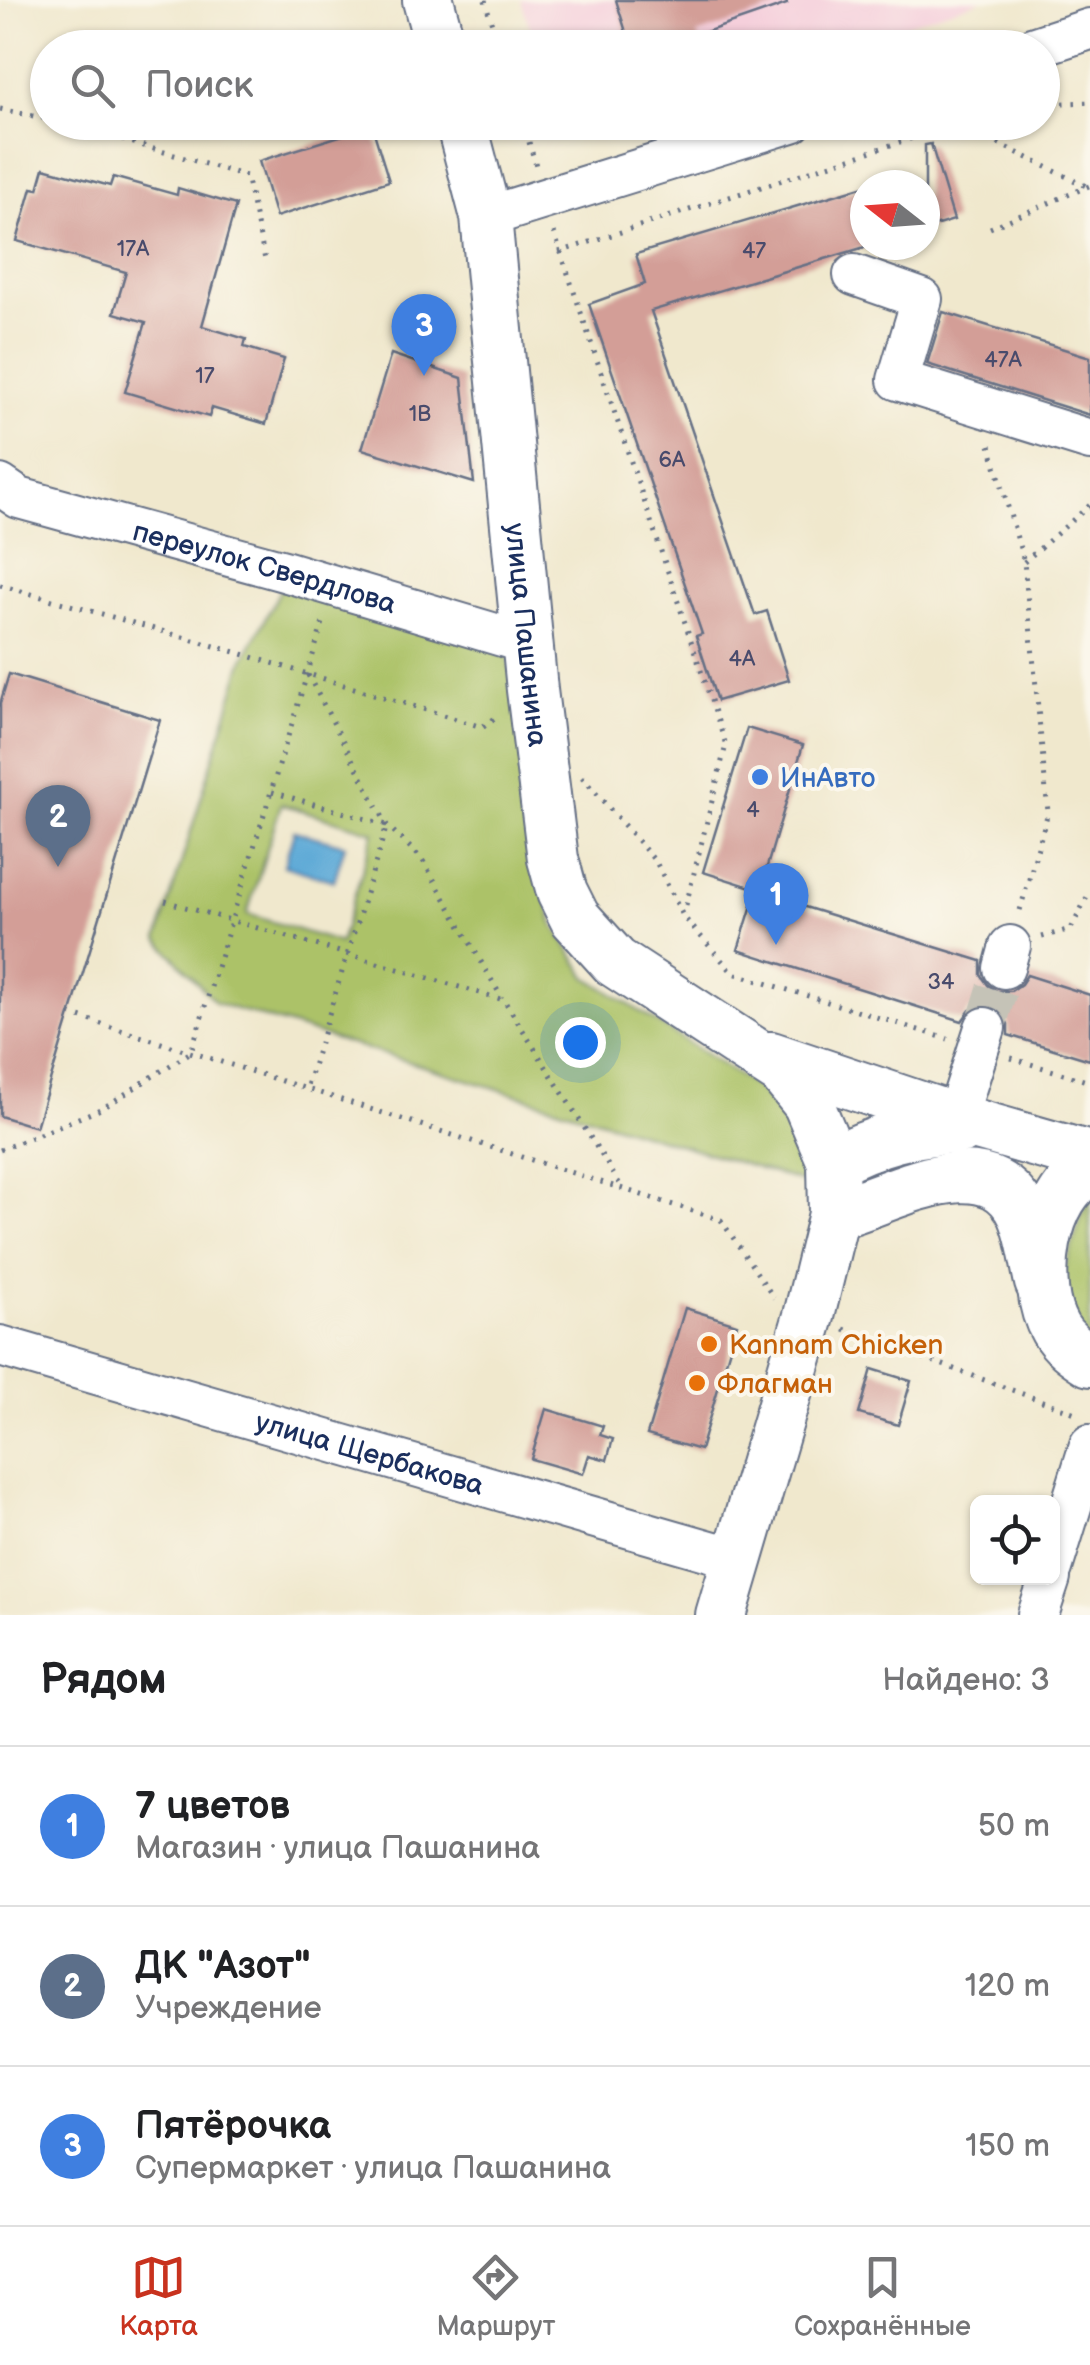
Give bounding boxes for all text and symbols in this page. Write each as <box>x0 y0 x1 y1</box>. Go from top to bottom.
search box <box>30 30 1060 140</box>
icon: search <box>65 58 120 113</box>
text: Поиск <box>145 63 253 108</box>
north arrow <box>850 170 940 260</box>
house number: 17А <box>117 236 150 263</box>
house number: 47 <box>742 238 766 265</box>
pin: 3 <box>392 294 456 376</box>
house number: 47А <box>984 347 1022 374</box>
house number: 17 <box>195 363 215 390</box>
house number: 1В <box>409 401 431 428</box>
house number: 6А <box>659 447 686 474</box>
street label: переулок Свердлова <box>129 515 400 622</box>
street label: улица Пашанина <box>498 522 554 749</box>
house number: 4А <box>729 646 756 673</box>
place label: ИнАвто <box>780 762 875 795</box>
marker: ИнАвто <box>749 766 771 788</box>
pin: 2 <box>26 784 90 867</box>
house number: 4 <box>746 797 760 824</box>
pin: 1 <box>744 862 808 945</box>
house number: 34 <box>928 969 955 996</box>
your location <box>555 1017 606 1068</box>
place label: Kannam Chicken <box>729 1329 943 1362</box>
marker: Kannam Chicken <box>698 1333 720 1355</box>
place label: Флагман <box>717 1368 833 1401</box>
marker: Флагман <box>686 1372 708 1394</box>
street label: улица Щербакова <box>252 1406 488 1503</box>
map controls <box>970 1495 1060 1585</box>
button: locate <box>970 1495 1060 1585</box>
text: Рядом <box>40 1655 167 1706</box>
text: Найдено: 3 <box>882 1661 1050 1700</box>
text: 7 цветов <box>135 1784 290 1829</box>
text: 1 <box>66 1807 79 1846</box>
text: 50 m <box>978 1807 1050 1846</box>
text: Магазин · улица Пашанина <box>135 1829 540 1868</box>
text: ДК "Азот" <box>135 1944 311 1989</box>
text: 2 <box>63 1967 82 2006</box>
text: 120 m <box>965 1967 1050 2006</box>
text: Учреждение <box>135 1989 322 2028</box>
text: Пятёрочка <box>135 2104 331 2149</box>
text: 3 <box>63 2127 82 2166</box>
text: 150 m <box>965 2127 1050 2166</box>
text: Супермаркет · улица Пашанина <box>135 2149 611 2188</box>
tab: Карта <box>119 2250 198 2343</box>
tab: Маршрут <box>436 2250 556 2343</box>
tab: Сохранённые <box>794 2250 971 2343</box>

